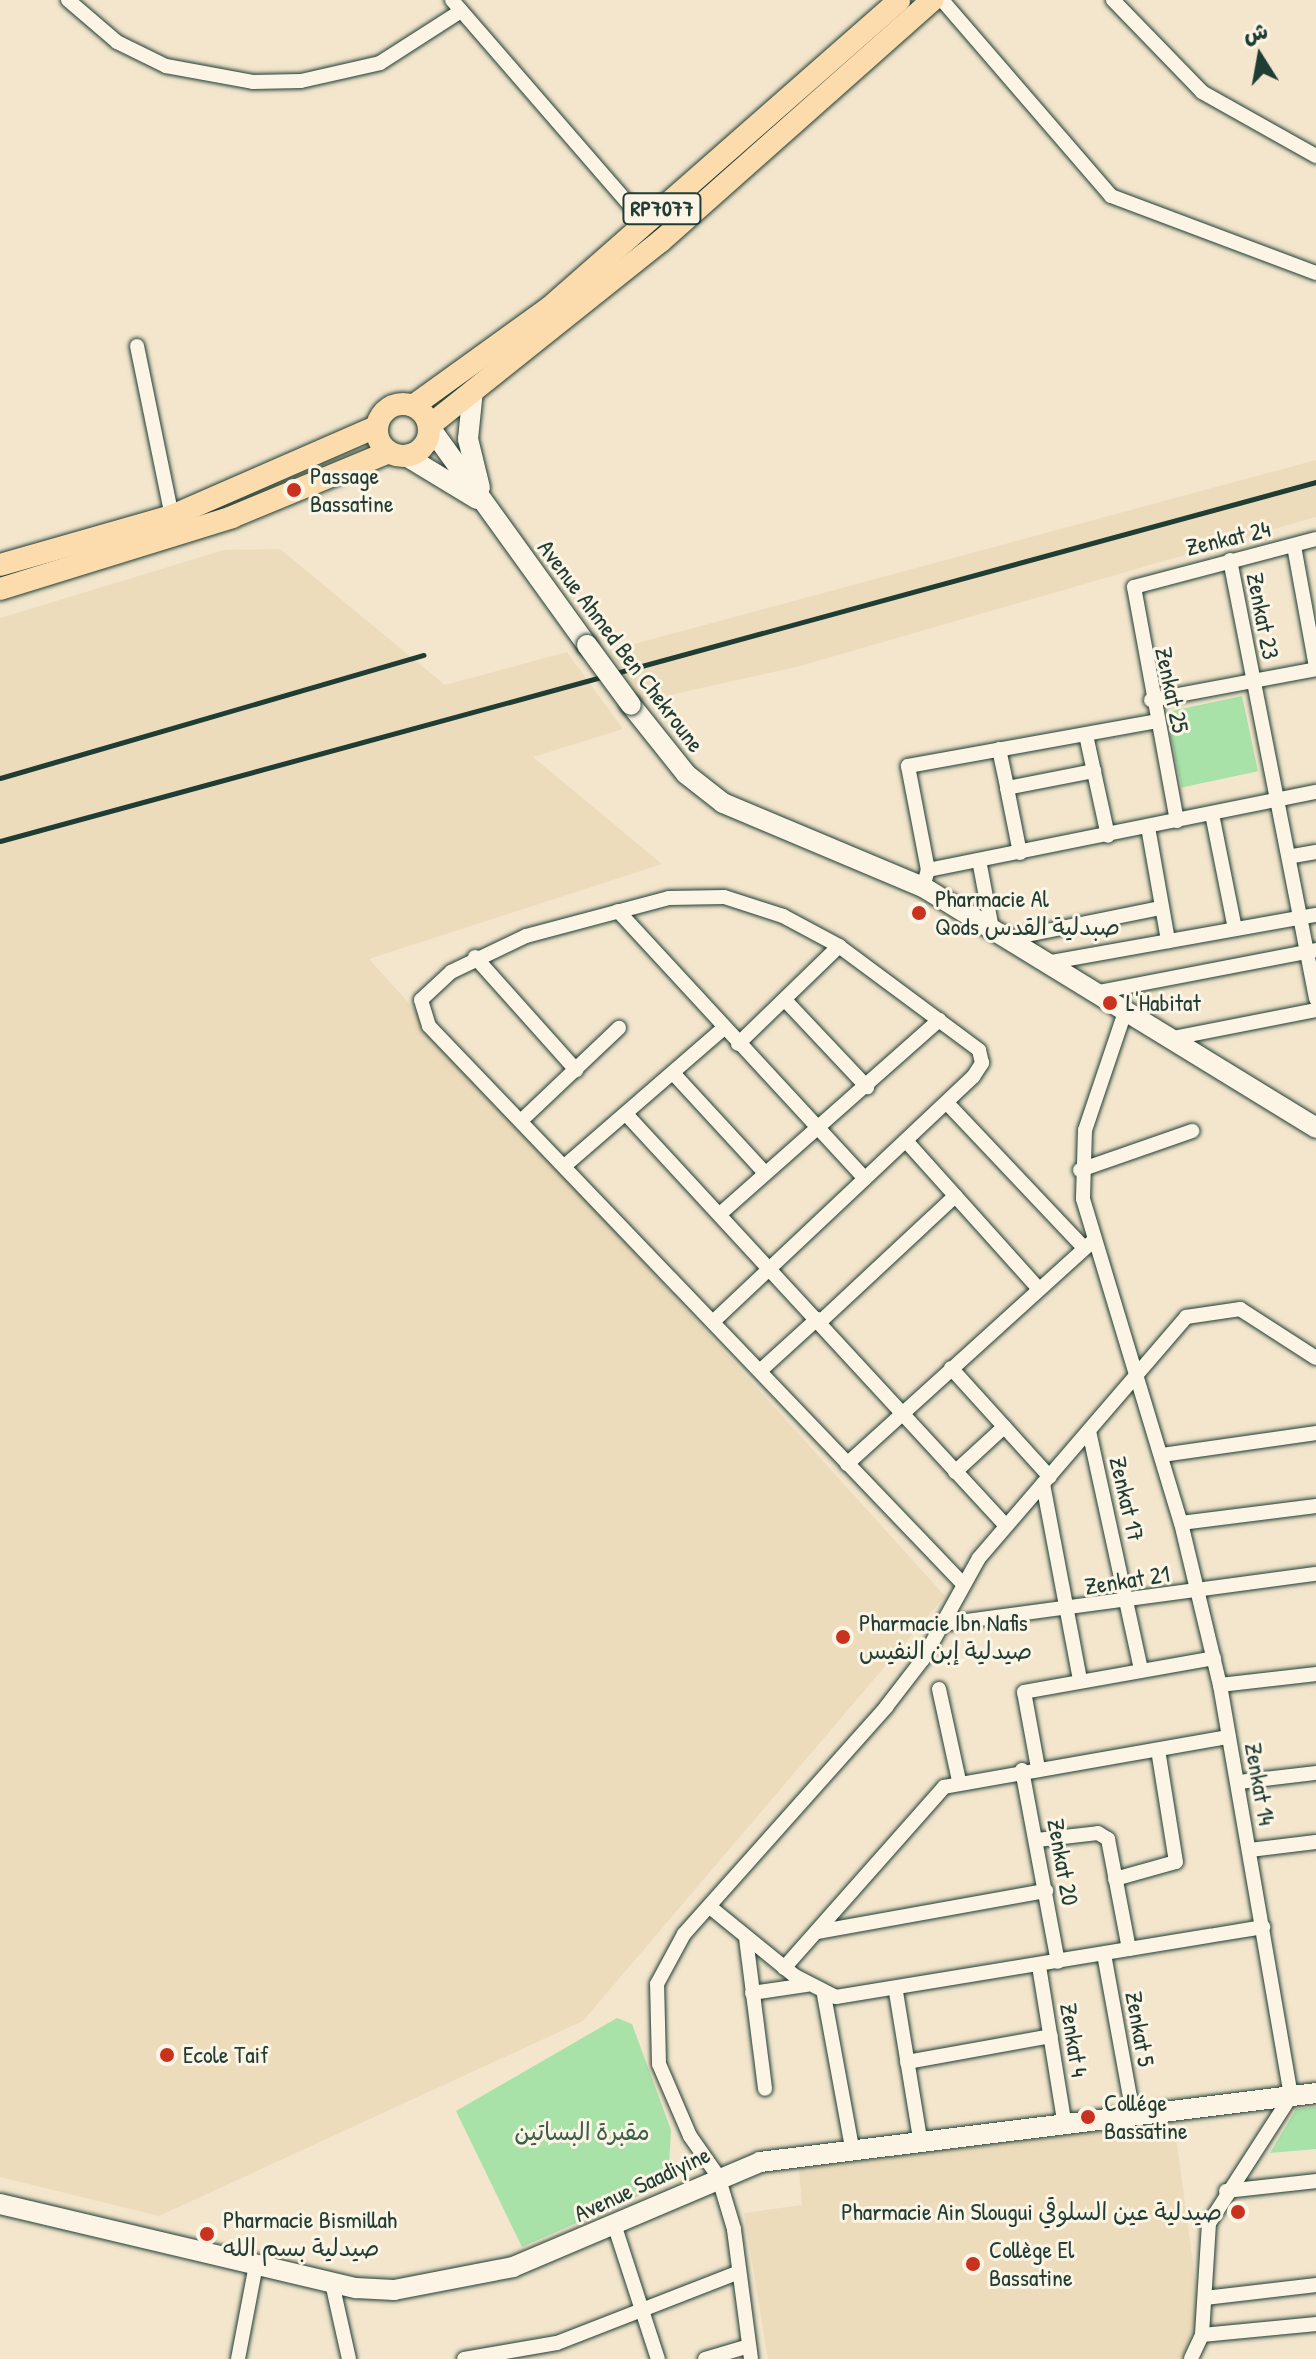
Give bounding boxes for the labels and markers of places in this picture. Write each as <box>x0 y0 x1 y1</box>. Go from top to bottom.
place label: Passage Bassatine <box>310 462 393 518</box>
marker: Passage Bassatine <box>285 481 303 499</box>
place label: Pharmacie Al Qods صبدلية القدس <box>935 885 1120 941</box>
marker: Pharmacie Al Qods صبدلية القدس <box>910 904 928 922</box>
place label: L'Habitat <box>1126 989 1201 1017</box>
marker: L'Habitat <box>1101 994 1119 1012</box>
place label: Pharmacie Ibn Nafis صيدلية إبن النفيس <box>859 1609 1032 1665</box>
marker: Pharmacie Ibn Nafis صيدلية إبن النفيس <box>834 1628 852 1646</box>
place label: Ecole Taif <box>183 2041 269 2069</box>
marker: Ecole Taif <box>158 2046 176 2064</box>
place label: Collége Bassatine <box>1104 2089 1187 2145</box>
marker: Collége Bassatine <box>1079 2108 1097 2126</box>
place label: Pharmacie Ain Slougui صيدلية عين السلوقي <box>841 2198 1222 2226</box>
marker: Pharmacie Ain Slougui صيدلية عين السلوقي <box>1229 2203 1247 2221</box>
place label: Pharmacie Bismillah صيدلية بسم الله <box>223 2206 397 2262</box>
marker: Pharmacie Bismillah صيدلية بسم الله <box>198 2225 216 2243</box>
place label: Collège El Bassatine <box>989 2236 1074 2292</box>
marker: Collège El Bassatine <box>964 2255 982 2273</box>

